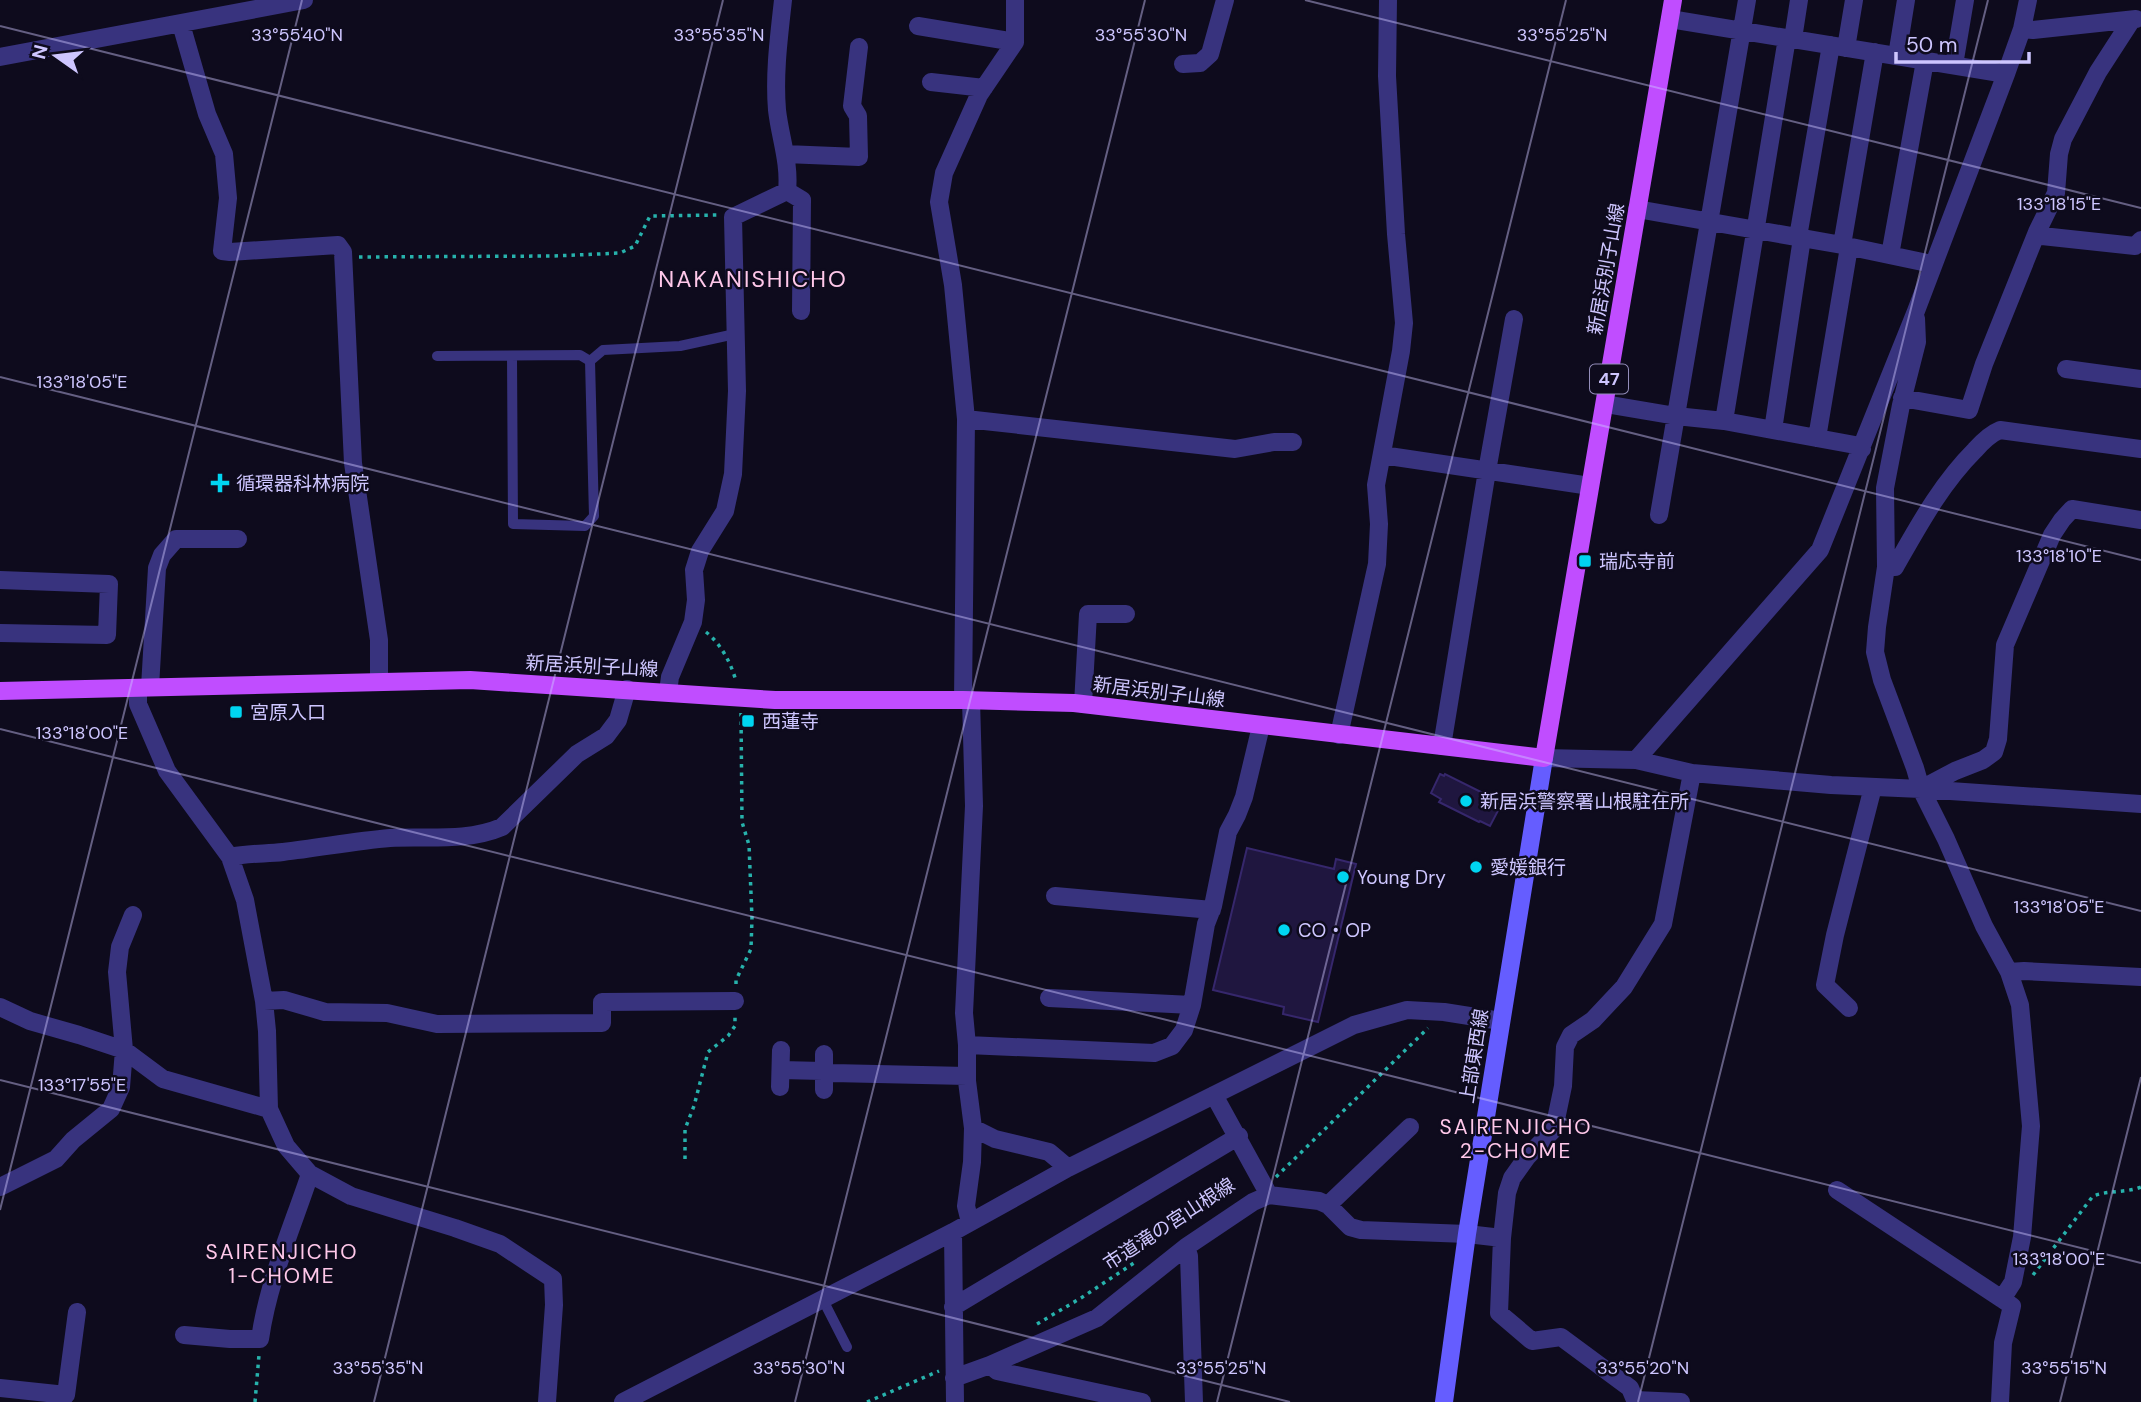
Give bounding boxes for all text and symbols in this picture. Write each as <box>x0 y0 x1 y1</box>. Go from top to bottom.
north arrow <box>21 21 91 91</box>
scale bar <box>1896 21 2029 65</box>
text: 33°55'40"N <box>251 23 343 47</box>
text: 33°55'35"N <box>674 23 764 47</box>
text: 33°55'30"N <box>1095 23 1187 47</box>
text: 33°55'25"N <box>1517 23 1607 47</box>
text: 50 m <box>1906 31 1957 59</box>
text: N <box>26 42 54 62</box>
text: 133°18'15"E <box>2017 192 2101 216</box>
street label: 新居浜別子山線 <box>1582 201 1630 337</box>
district label: NAKANISHICHO <box>658 264 848 294</box>
road number: 47 <box>1590 365 1628 394</box>
text: 133°18'05"E <box>37 370 127 394</box>
place label: 循環器科林病院 <box>236 471 369 496</box>
marker: 循環器科林病院 <box>210 473 230 493</box>
text: 133°18'10"E <box>2016 544 2102 568</box>
place label: 瑞応寺前 <box>1599 549 1675 574</box>
marker: 瑞応寺前 <box>1577 553 1593 569</box>
street label: 新居浜別子山線 <box>525 650 659 682</box>
street label: 新居浜別子山線 <box>1091 671 1227 713</box>
place label: 宮原入口 <box>250 700 326 725</box>
marker: 宮原入口 <box>228 704 244 720</box>
place label: 西蓮寺 <box>762 709 819 734</box>
marker: 西蓮寺 <box>740 713 756 729</box>
text: 133°18'00"E <box>36 721 128 745</box>
place label: 新居浜警察署山根駐在所 <box>1480 789 1689 814</box>
marker: 新居浜警察署山根駐在所 <box>1458 793 1474 809</box>
place label: 愛媛銀行 <box>1490 855 1566 880</box>
marker: 愛媛銀行 <box>1468 859 1484 875</box>
place label: Young Dry <box>1357 865 1446 890</box>
marker: Young Dry <box>1335 869 1351 885</box>
text: 133°18'05"E <box>2014 895 2104 919</box>
place label: CO・OP <box>1298 918 1371 943</box>
marker: CO・OP <box>1276 922 1292 938</box>
street label: 上部東西線 <box>1454 1007 1494 1105</box>
text: 133°17'55"E <box>38 1073 126 1097</box>
district label: SAIRENJICHO 2-CHOME <box>1440 1113 1592 1165</box>
street label: 市道滝の宮山根線 <box>1098 1172 1240 1276</box>
district label: SAIRENJICHO 1-CHOME <box>206 1238 358 1290</box>
text: 133°18'00"E <box>2013 1247 2105 1271</box>
text: 33°55'35"N <box>333 1356 423 1380</box>
text: 33°55'30"N <box>753 1356 845 1380</box>
text: 33°55'25"N <box>1176 1356 1266 1380</box>
text: 33°55'20"N <box>1597 1356 1689 1380</box>
text: 33°55'15"N <box>2021 1356 2107 1380</box>

